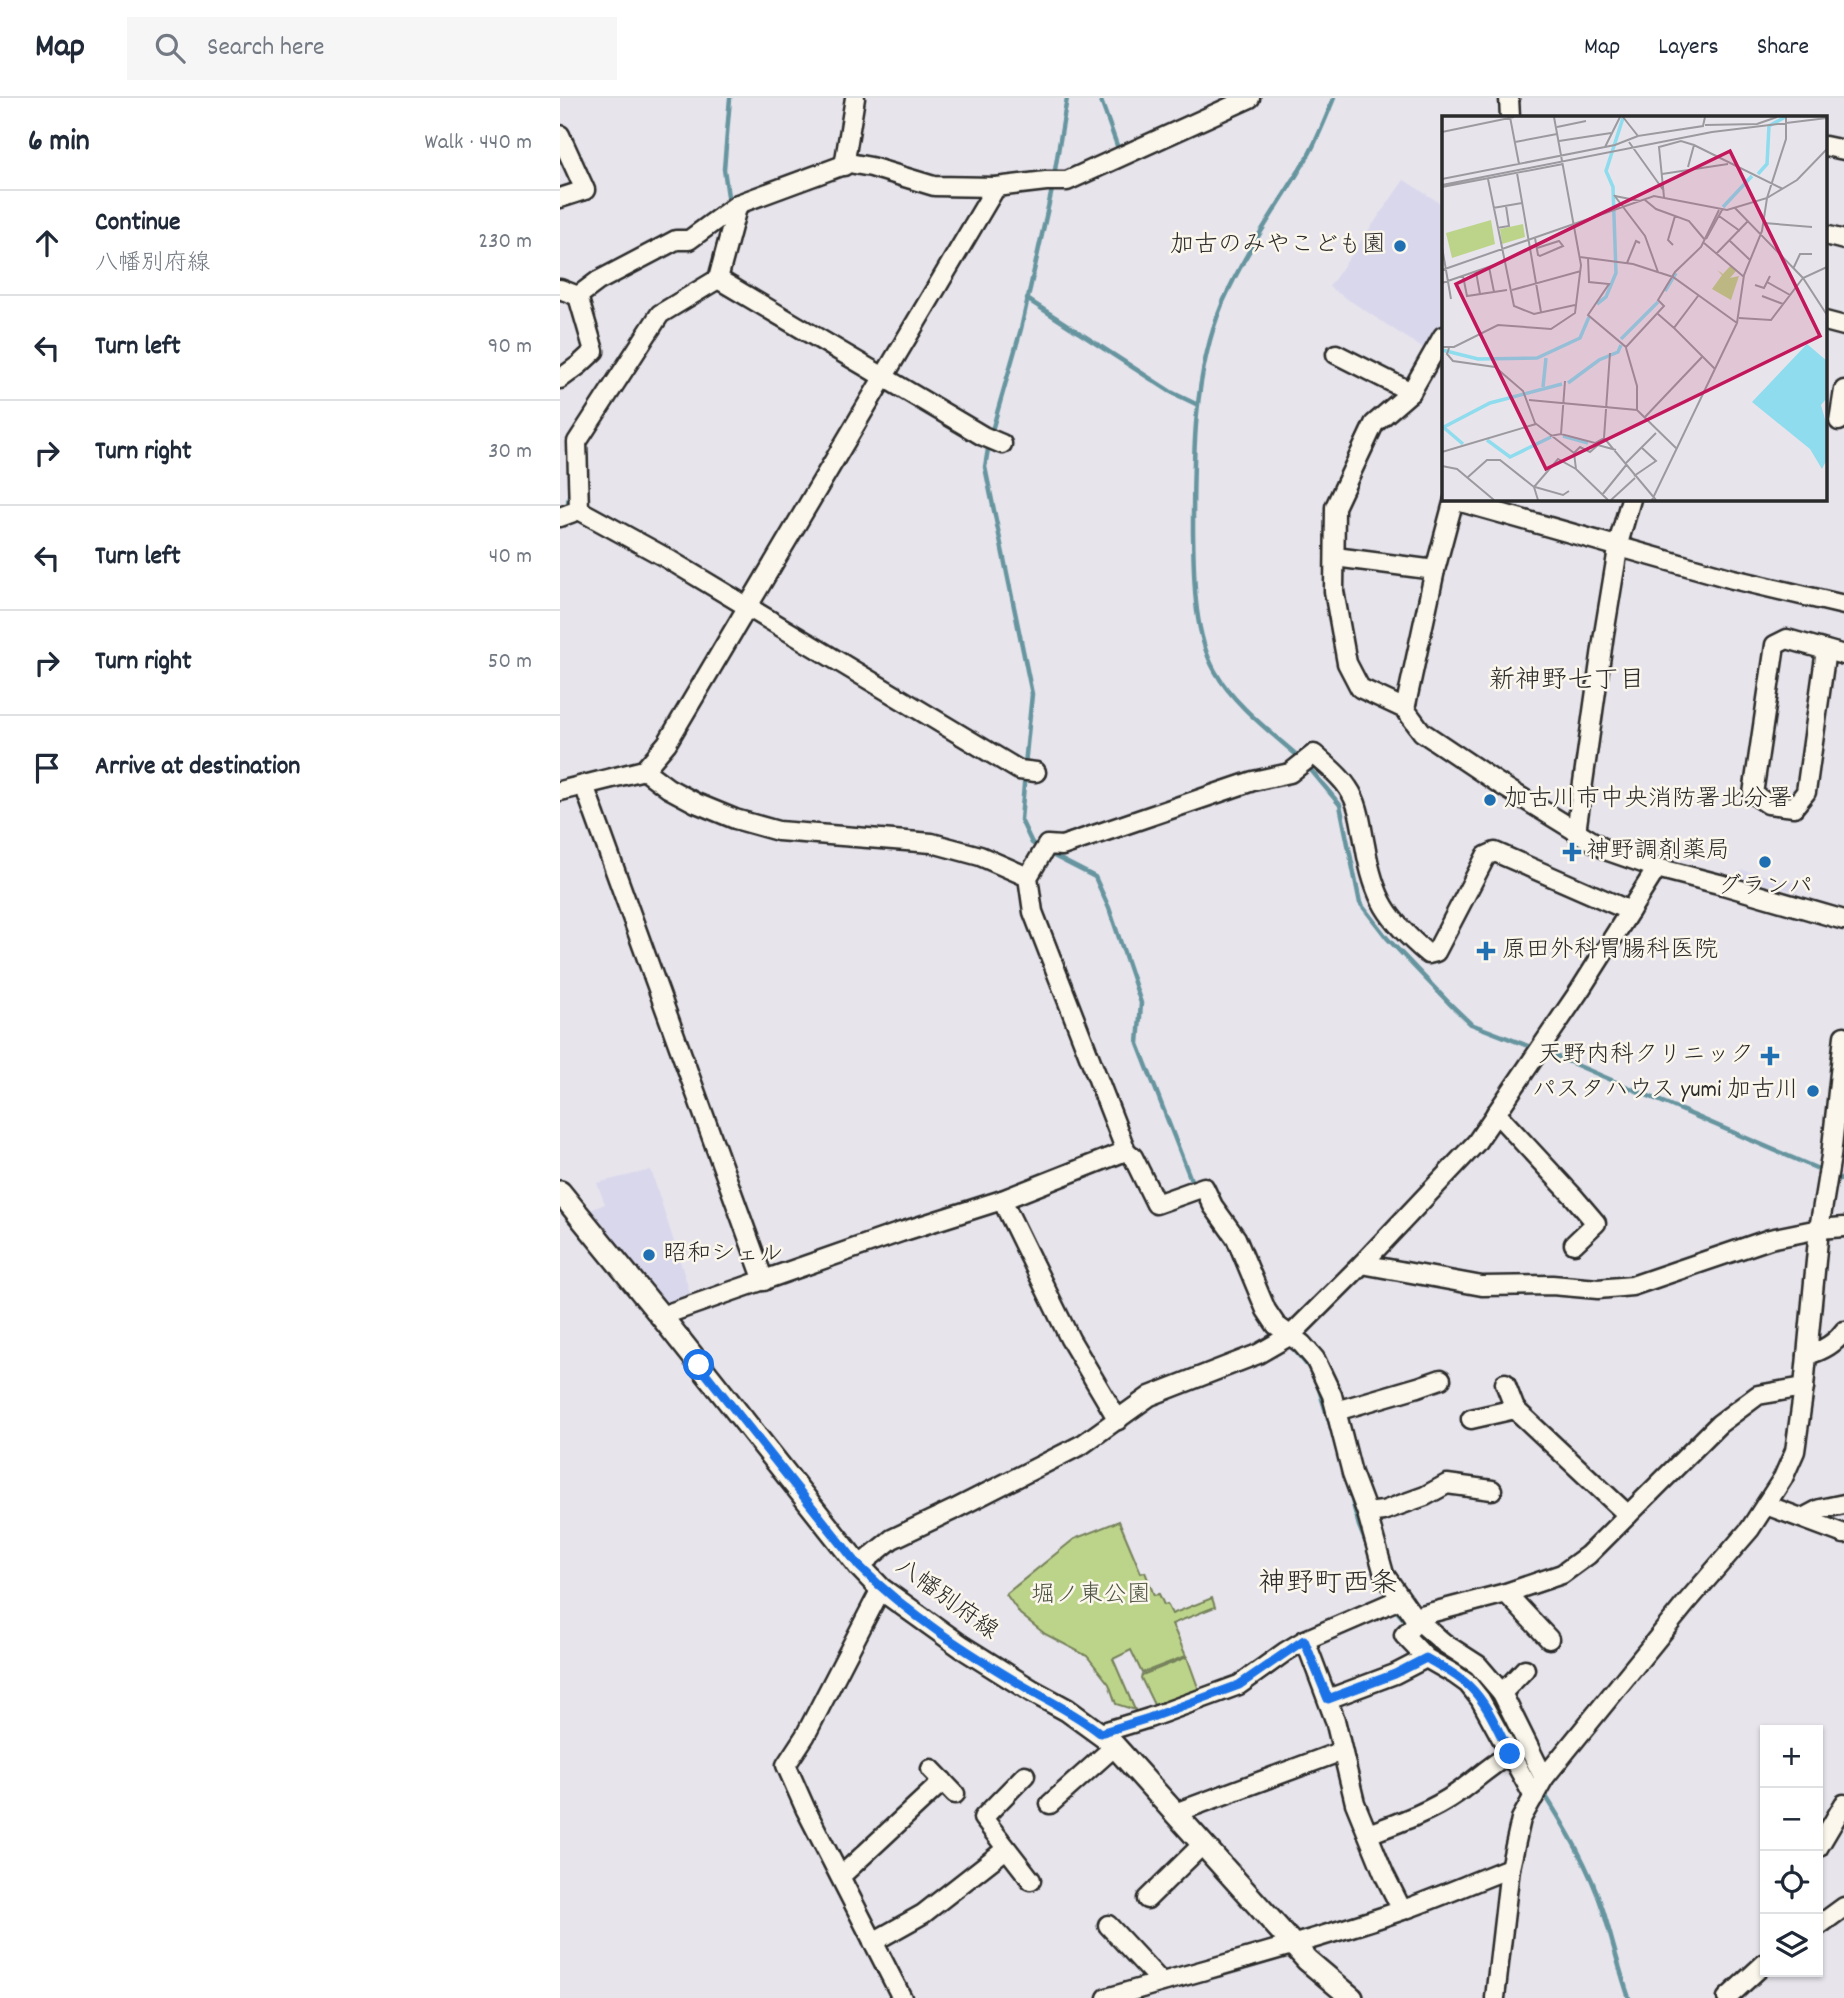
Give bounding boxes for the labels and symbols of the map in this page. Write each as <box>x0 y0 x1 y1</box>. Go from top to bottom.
inset map <box>1442 116 1826 500</box>
place label: 加古のみやこども園 <box>1170 229 1386 263</box>
marker: 加古のみやこども園 <box>1392 238 1408 254</box>
district label: 新神野七丁目 <box>1489 663 1645 700</box>
place label: 加古川市中央消防署北分署 <box>1504 783 1792 817</box>
marker: 加古川市中央消防署北分署 <box>1482 792 1498 808</box>
place label: 神野調剤薬局 <box>1586 835 1730 869</box>
marker: 神野調剤薬局 <box>1564 844 1580 860</box>
marker: グランパ <box>1757 854 1773 870</box>
place label: グランパ <box>1717 871 1813 905</box>
place label: 原田外科胃腸科医院 <box>1502 934 1718 968</box>
marker: 原田外科胃腸科医院 <box>1476 941 1496 961</box>
place label: 天野内科クリニック <box>1538 1039 1754 1073</box>
marker: 天野内科クリニック <box>1760 1046 1780 1066</box>
place label: パスタハウス yumi 加古川 <box>1532 1074 1799 1108</box>
marker: パスタハウス yumi 加古川 <box>1805 1083 1821 1099</box>
place label: 昭和シェル <box>663 1238 783 1272</box>
marker: 昭和シェル <box>641 1247 657 1263</box>
route start <box>683 1349 714 1380</box>
street label: 八幡別府線 <box>887 1551 1005 1649</box>
district label: 神野町西条 <box>1258 1566 1398 1606</box>
park label: 堀ノ東公園 <box>1031 1579 1151 1613</box>
route end <box>1494 1738 1525 1769</box>

